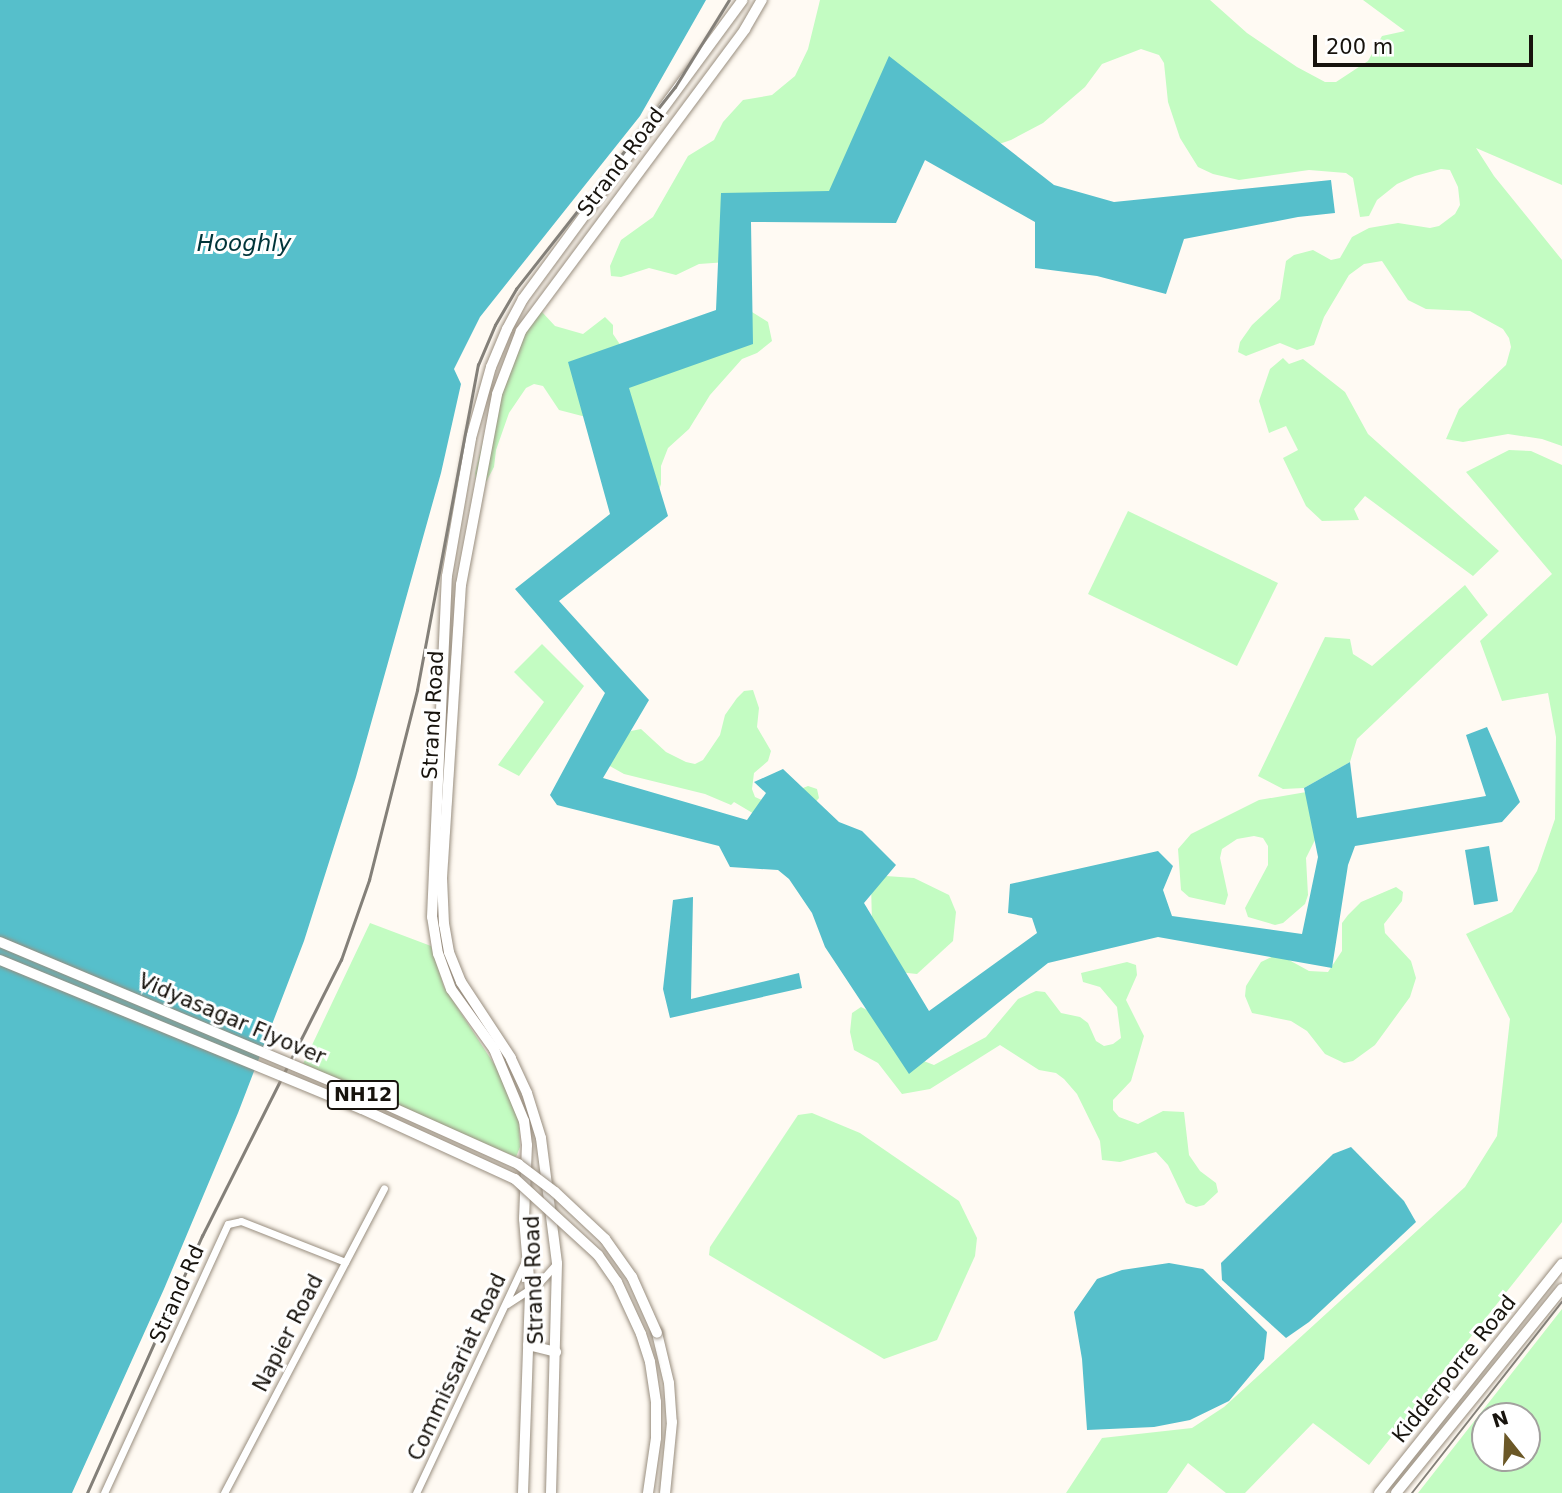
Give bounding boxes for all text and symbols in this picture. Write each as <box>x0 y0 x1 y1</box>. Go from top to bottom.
scale bar <box>1317 21 1538 65</box>
text: 200 m <box>1326 35 1393 59</box>
street label: Strand Road <box>572 103 670 221</box>
water label: Hooghly <box>197 229 291 257</box>
street label: Strand Road <box>417 650 449 780</box>
street label: Vidyasagar Flyover <box>135 968 329 1070</box>
road number: NH12 <box>326 1079 400 1110</box>
street label: Strand Road <box>519 1215 549 1345</box>
street label: Strand Rd <box>144 1241 210 1347</box>
street label: Commissariat Road <box>402 1269 512 1465</box>
street label: Napier Road <box>248 1270 328 1396</box>
street label: Kidderporre Road <box>1387 1290 1521 1448</box>
north arrow <box>1471 1402 1541 1472</box>
text: N <box>1489 1406 1511 1432</box>

